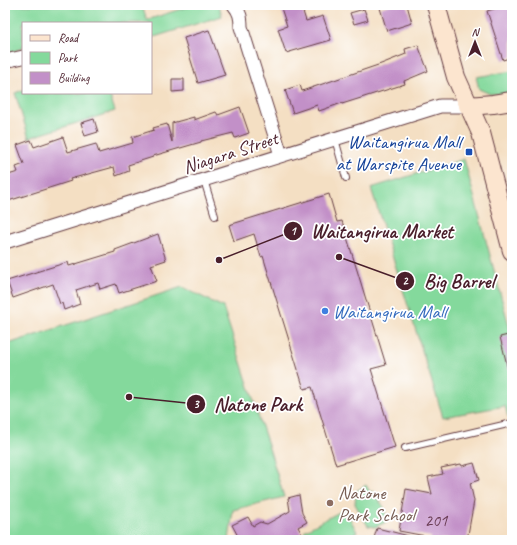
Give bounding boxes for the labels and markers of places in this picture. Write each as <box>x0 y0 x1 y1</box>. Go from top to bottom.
place label: Waitangirua Mall at Warspite Avenue <box>336 130 465 176</box>
marker: Waitangirua Mall at Warspite Avenue <box>464 147 474 157</box>
callout: Waitangirua Market <box>283 215 461 247</box>
callout: Big Barrel <box>395 265 502 297</box>
place label: Waitangirua Mall <box>333 300 450 324</box>
marker: Waitangirua Mall <box>320 306 330 316</box>
callout: Natone Park <box>186 388 310 420</box>
place label: Natone Park School <box>338 481 418 527</box>
marker: Natone Park School <box>325 498 335 508</box>

